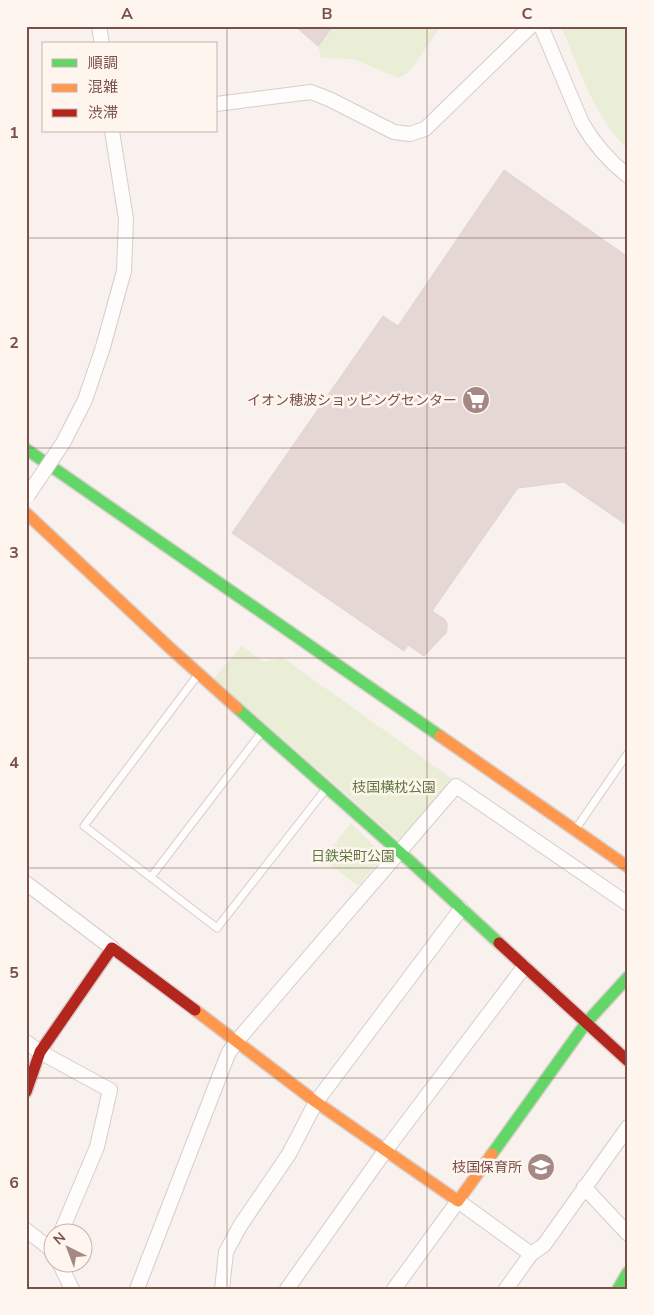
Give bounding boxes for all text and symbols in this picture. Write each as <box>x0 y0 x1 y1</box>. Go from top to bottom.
text: A <box>121 3 133 25</box>
text: B <box>321 3 333 25</box>
text: C <box>522 3 533 25</box>
legend <box>42 42 218 132</box>
text: 順調 <box>88 53 118 73</box>
text: 混雑 <box>88 77 118 97</box>
text: 渋滞 <box>88 103 118 123</box>
text: 1 <box>9 122 19 144</box>
text: 2 <box>9 332 19 354</box>
supermarket icon: イオン穂波ショッピングセンター <box>461 385 491 415</box>
place label: イオン穂波ショッピングセンター <box>247 391 457 410</box>
text: 3 <box>9 542 19 564</box>
text: 4 <box>9 752 19 774</box>
park label: 枝国横枕公園 <box>352 778 436 797</box>
park label: 日鉄栄町公園 <box>311 847 395 866</box>
text: 5 <box>9 962 19 984</box>
school or university icon: 枝国保育所 <box>526 1152 556 1182</box>
place label: 枝国保育所 <box>452 1158 522 1177</box>
text: 6 <box>9 1172 19 1194</box>
north arrow <box>42 1222 92 1272</box>
text: N <box>49 1228 70 1249</box>

